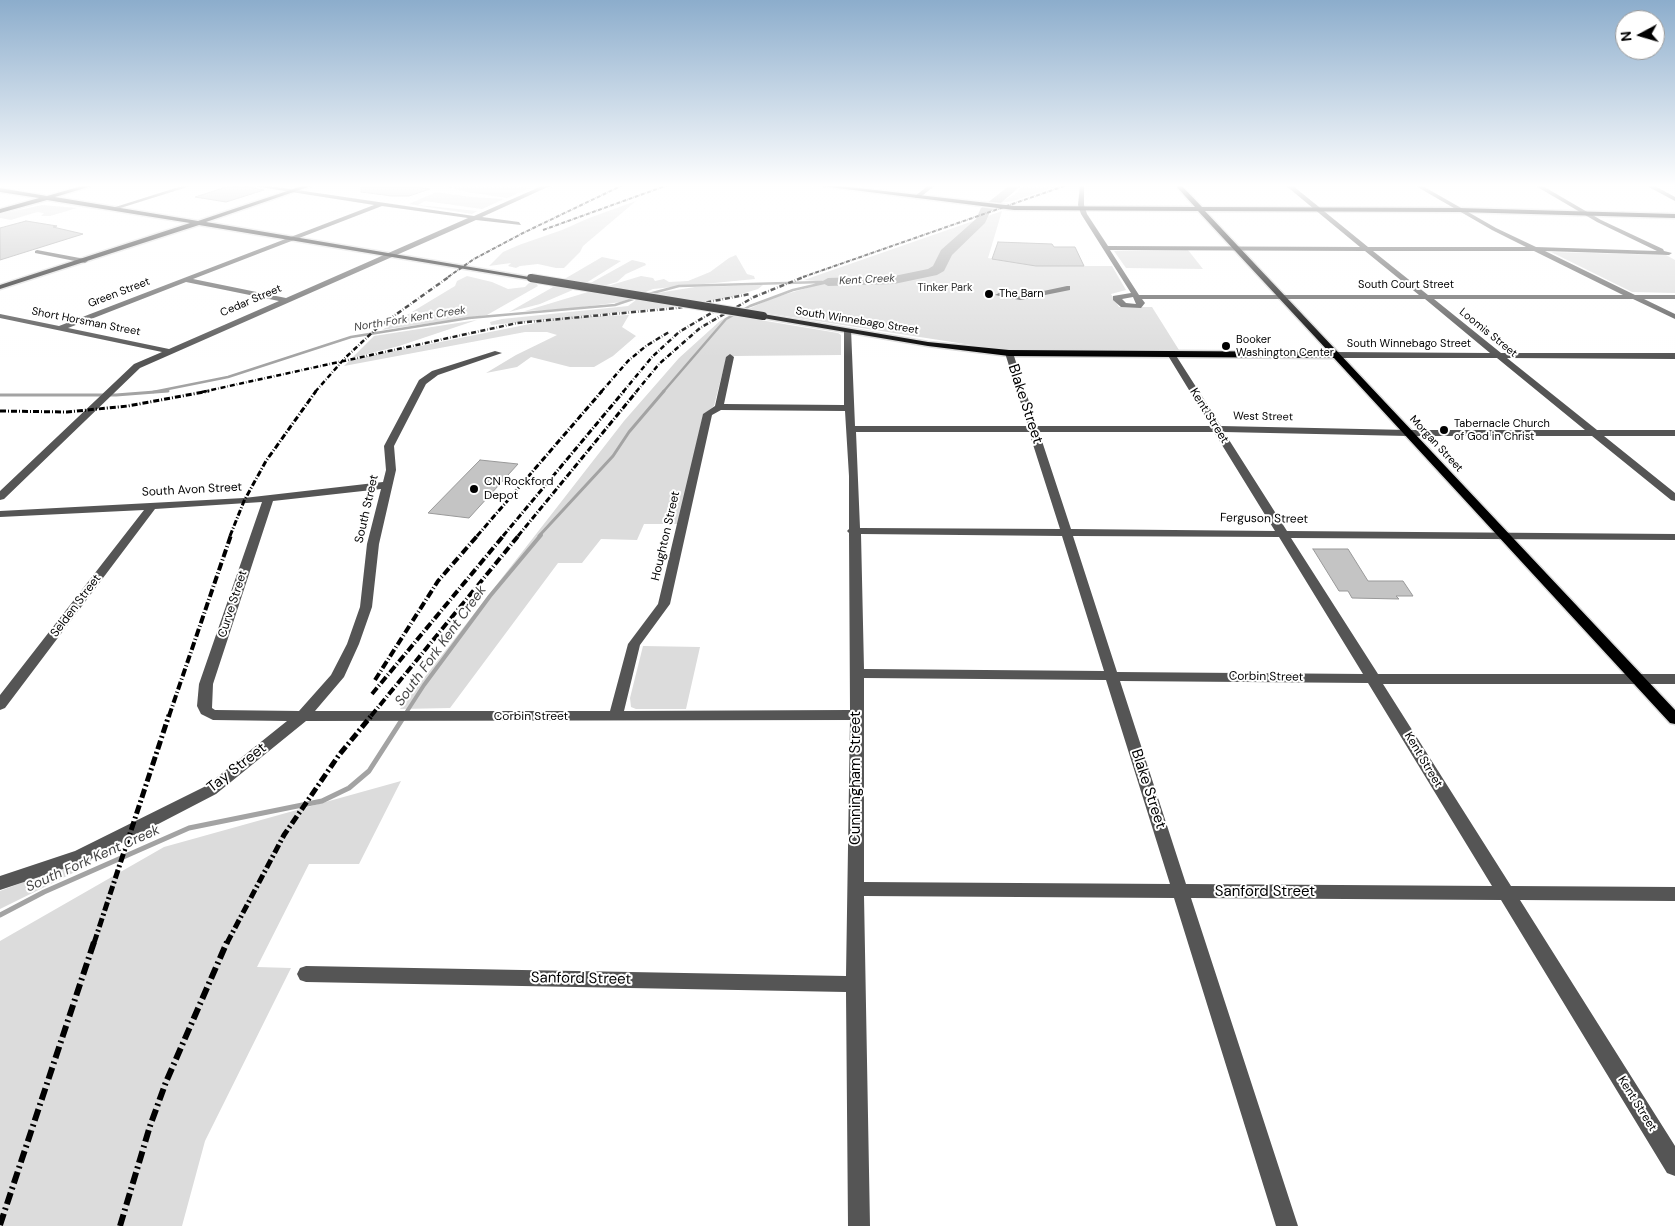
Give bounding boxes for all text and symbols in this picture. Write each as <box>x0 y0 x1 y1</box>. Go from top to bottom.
north arrow <box>1615 10 1665 60</box>
text: N <box>1617 30 1636 42</box>
water label: Kent Creek <box>839 272 895 288</box>
street label: Green Street <box>86 275 152 311</box>
street label: South Court Street <box>1358 278 1454 292</box>
park label: Tinker Park <box>917 281 973 295</box>
street label: Cedar Street <box>218 282 284 320</box>
place label: The Barn <box>999 287 1044 301</box>
marker: The Barn <box>983 288 995 300</box>
water label: North Fork Kent Creek <box>353 304 467 334</box>
street label: Short Horsman Street <box>31 305 141 339</box>
street label: South Winnebago Street <box>795 305 919 337</box>
street label: Loomis Street <box>1456 306 1520 360</box>
place label: Booker Washington Center <box>1236 333 1334 359</box>
street label: South Winnebago Street <box>1347 337 1471 351</box>
marker: Booker Washington Center <box>1220 340 1232 352</box>
street label: Blake Street <box>1004 362 1046 446</box>
street label: Kent Street <box>1186 386 1232 446</box>
street label: West Street <box>1233 410 1293 424</box>
street label: Morgan Street <box>1407 413 1465 475</box>
place label: Tabernacle Church of God in Christ <box>1454 417 1550 443</box>
marker: Tabernacle Church of God in Christ <box>1438 424 1450 436</box>
street label: South Street <box>352 473 382 545</box>
place label: CN Rockford Depot <box>484 475 554 503</box>
street label: South Avon Street <box>142 480 242 500</box>
marker: CN Rockford Depot <box>468 483 480 495</box>
street label: Houghton Street <box>649 490 683 582</box>
street label: Ferguson Street <box>1220 511 1308 527</box>
street label: Curve Street <box>215 569 251 639</box>
street label: Selden Street <box>48 572 104 640</box>
water label: South Fork Kent Creek <box>392 582 490 710</box>
street label: Corbin Street <box>1229 669 1303 685</box>
street label: Corbin Street <box>494 710 568 724</box>
street label: Cunningham Street <box>847 711 865 845</box>
street label: Kent Street <box>1401 730 1445 790</box>
street label: Tay Street <box>204 739 270 797</box>
street label: Blake Street <box>1127 747 1169 831</box>
water label: South Fork Kent Creek <box>23 822 163 896</box>
street label: Sanford Street <box>1215 883 1315 901</box>
street label: Sanford Street <box>531 969 631 989</box>
street label: Kent Street <box>1614 1074 1660 1134</box>

